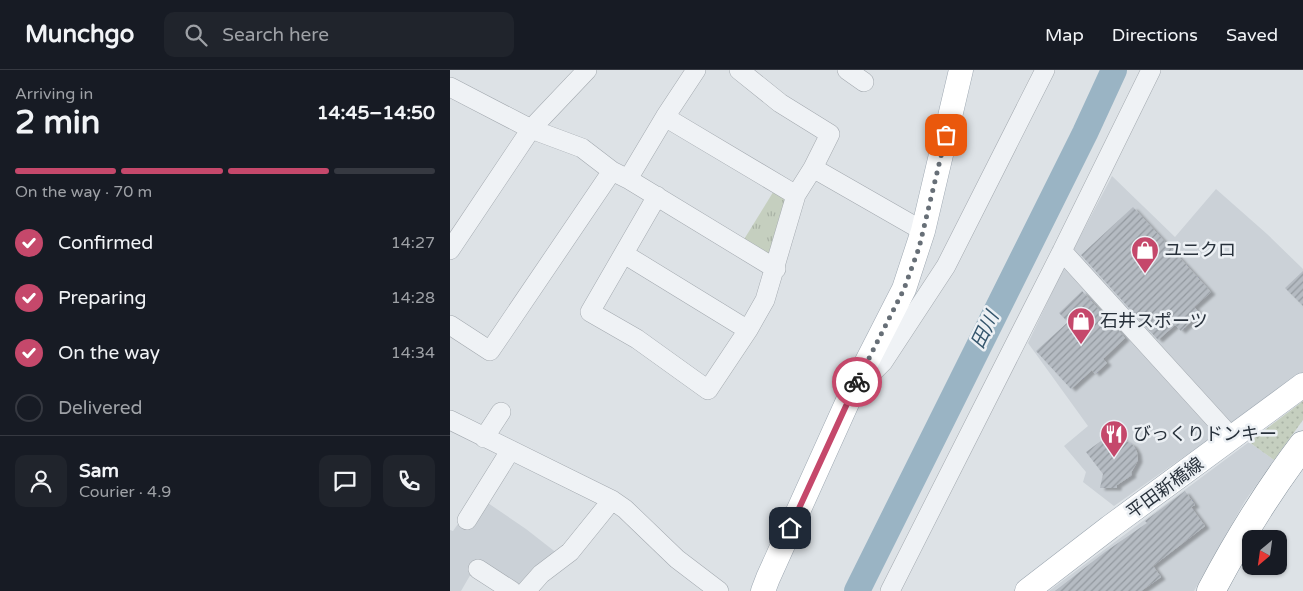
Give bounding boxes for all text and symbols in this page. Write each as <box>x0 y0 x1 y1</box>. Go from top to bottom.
search box <box>164 12 514 57</box>
text: Munchgo <box>25 20 134 49</box>
icon: search <box>182 21 210 49</box>
text: Search here <box>222 24 329 46</box>
text: Map <box>1045 24 1084 46</box>
text: Directions <box>1112 24 1198 46</box>
text: Saved <box>1226 24 1278 46</box>
text: Arriving in <box>15 84 93 104</box>
text: 14:45–14:50 <box>317 102 435 124</box>
text: 2 min <box>15 104 100 142</box>
pin <box>925 114 967 156</box>
icon: bag <box>932 121 960 149</box>
text: On the way · 70 m <box>15 182 152 202</box>
icon: check <box>15 229 43 257</box>
text: Confirmed <box>58 232 153 254</box>
text: 14:27 <box>391 233 435 253</box>
shop icon: ユニクロ <box>1130 235 1160 274</box>
place label: ユニクロ <box>1164 239 1236 261</box>
icon: check <box>15 284 43 312</box>
text: Preparing <box>58 287 147 309</box>
text: 14:28 <box>391 288 435 308</box>
water label: 田川 <box>967 306 1004 352</box>
shop icon: 石井スポーツ <box>1066 306 1096 345</box>
place label: 石井スポーツ <box>1100 310 1208 332</box>
icon: check <box>15 339 43 367</box>
text: On the way <box>58 342 160 364</box>
text: 14:34 <box>391 343 435 363</box>
courier <box>832 357 882 407</box>
icon: bike <box>843 368 871 396</box>
text: Delivered <box>58 397 143 419</box>
restaurant icon: びっくりドンキー <box>1099 419 1129 458</box>
place label: びっくりドンキー <box>1133 423 1277 445</box>
street label: 平田新橋線 <box>1122 453 1208 523</box>
button: person <box>15 455 67 507</box>
button: chat <box>319 455 371 507</box>
button: phone <box>383 455 435 507</box>
text: Sam <box>79 460 119 482</box>
text: Courier · 4.9 <box>79 482 171 502</box>
pin <box>769 507 811 549</box>
icon: home <box>776 514 804 542</box>
north arrow <box>1242 530 1288 575</box>
map controls <box>1242 530 1287 575</box>

